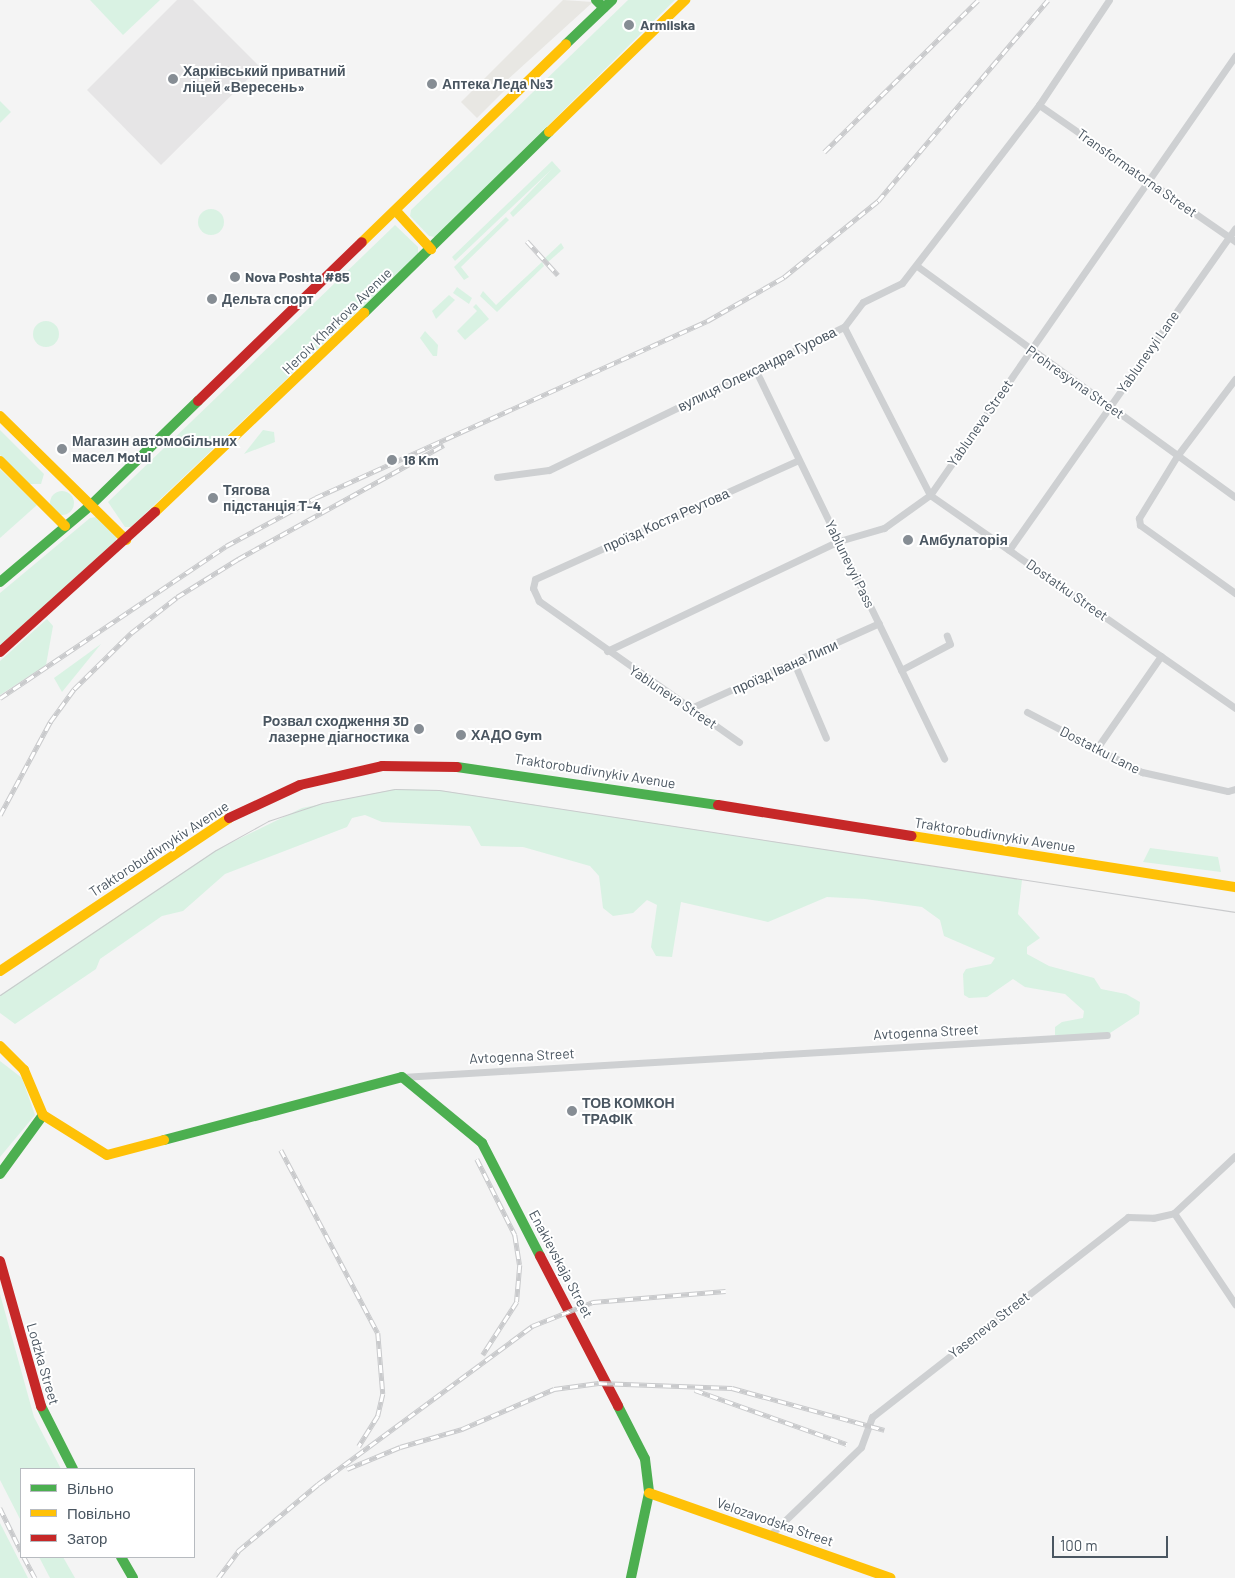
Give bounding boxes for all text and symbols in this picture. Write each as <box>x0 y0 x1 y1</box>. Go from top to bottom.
place label: Armiiska <box>640 17 695 33</box>
marker: Armiiska <box>622 18 636 32</box>
place label: Харківський приватний ліцей «Вересень» <box>183 63 346 95</box>
marker: Харківський приватний ліцей «Вересень» <box>167 73 179 85</box>
place label: Аптека Леда №3 <box>442 76 553 92</box>
marker: Аптека Леда №3 <box>426 78 438 90</box>
street label: Transformatorna Street <box>1074 125 1200 221</box>
street label: Heroiv Kharkova Avenue <box>279 264 395 378</box>
place label: Nova Poshta #85 <box>245 269 349 285</box>
marker: Nova Poshta #85 <box>229 271 241 283</box>
place label: Дельта спорт <box>222 291 314 307</box>
marker: Дельта спорт <box>206 293 218 305</box>
street label: Yablunevyi Lane <box>1113 307 1183 397</box>
street label: вулиця Олександра Гурова <box>675 323 839 415</box>
street label: Prohresyvna Street <box>1023 342 1127 422</box>
street label: Yabluneva Street <box>944 376 1016 470</box>
place label: Магазин автомобільних масел Motul <box>72 433 237 466</box>
marker: Магазин автомобільних масел Motul <box>56 443 68 455</box>
place label: 18 Km <box>403 452 439 468</box>
marker: 18 Km <box>385 453 399 467</box>
place label: Тягова підстанція Т-4 <box>223 482 321 514</box>
street label: проїзд Костя Реутова <box>600 485 732 555</box>
marker: Тягова підстанція Т-4 <box>207 492 219 504</box>
street label: Yablunevyi Pass <box>821 517 879 611</box>
place label: Амбулаторія <box>919 532 1008 548</box>
marker: Амбулаторія <box>901 533 915 547</box>
street label: Dostatku Street <box>1023 556 1111 624</box>
street label: проїзд Івана Липи <box>730 636 840 698</box>
street label: Yabluneva Street <box>626 661 720 733</box>
place label: Розвал сходження 3D лазерне діагностика <box>263 713 409 746</box>
marker: Розвал сходження 3D лазерне діагностика <box>413 723 425 735</box>
street label: Dostatku Lane <box>1057 723 1143 777</box>
place label: ХАДО Gym <box>471 727 542 743</box>
marker: ХАДО Gym <box>455 729 467 741</box>
street label: Traktorobudivnykiv Avenue <box>513 750 677 792</box>
street label: Traktorobudivnykiv Avenue <box>86 798 232 900</box>
street label: Traktorobudivnykiv Avenue <box>913 814 1077 856</box>
street label: Avtogenna Street <box>873 1021 979 1043</box>
street label: Avtogenna Street <box>469 1045 575 1067</box>
place label: ТОВ КОМКОН ТРАФІК <box>582 1095 675 1128</box>
marker: ТОВ КОМКОН ТРАФІК <box>566 1105 578 1117</box>
street label: Enakievskaja Street <box>526 1207 596 1321</box>
street label: Yaseneva Street <box>945 1288 1033 1362</box>
street label: Lodzka Street <box>23 1321 63 1407</box>
legend <box>20 1468 195 1558</box>
text: Вільно <box>67 1479 114 1497</box>
street label: Velozavodska Street <box>714 1494 836 1550</box>
text: Повільно <box>67 1504 131 1522</box>
scale bar <box>1055 1526 1171 1558</box>
text: Затор <box>67 1529 107 1547</box>
text: 100 m <box>1060 1536 1098 1554</box>

